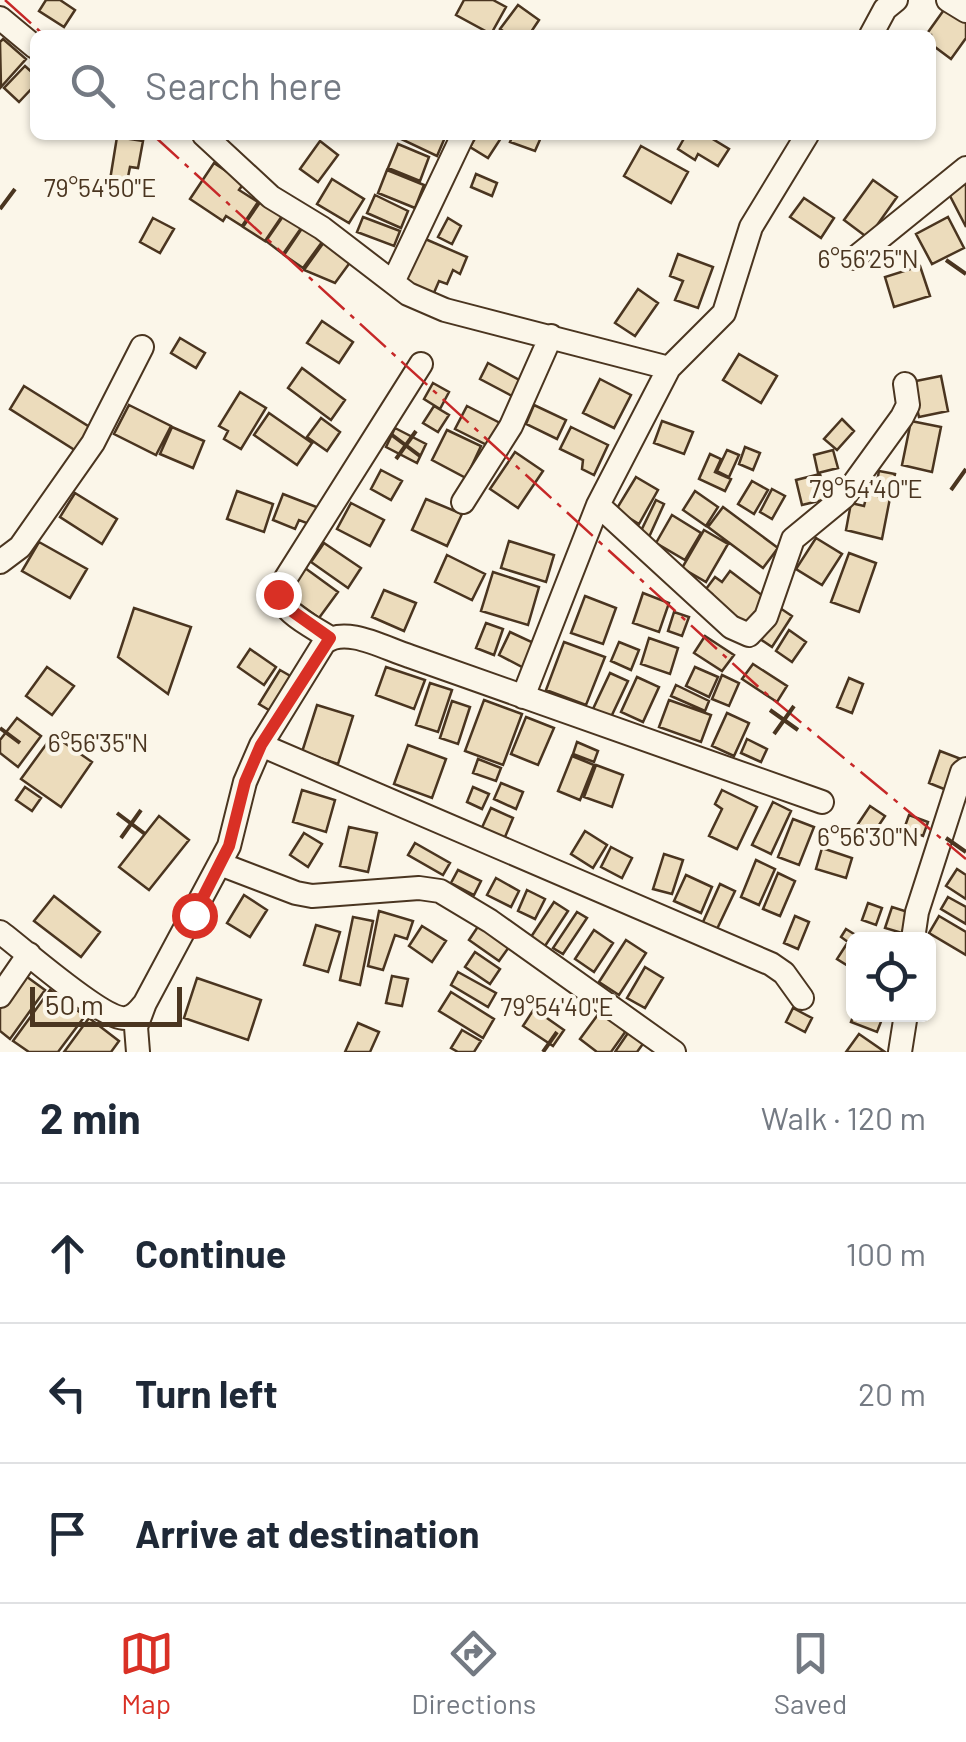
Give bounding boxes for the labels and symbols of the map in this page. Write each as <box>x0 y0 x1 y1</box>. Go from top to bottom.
text: 79°54'50"E <box>44 172 156 202</box>
text: 6°56'25"N <box>817 243 919 273</box>
text: 79°54'40"E <box>809 473 923 503</box>
route end <box>256 572 302 618</box>
text: 6°56'35"N <box>48 727 148 757</box>
text: 6°56'30"N <box>817 821 919 851</box>
route start <box>172 893 218 939</box>
scale bar <box>30 982 182 1026</box>
text: 79°54'40"E <box>500 991 614 1021</box>

